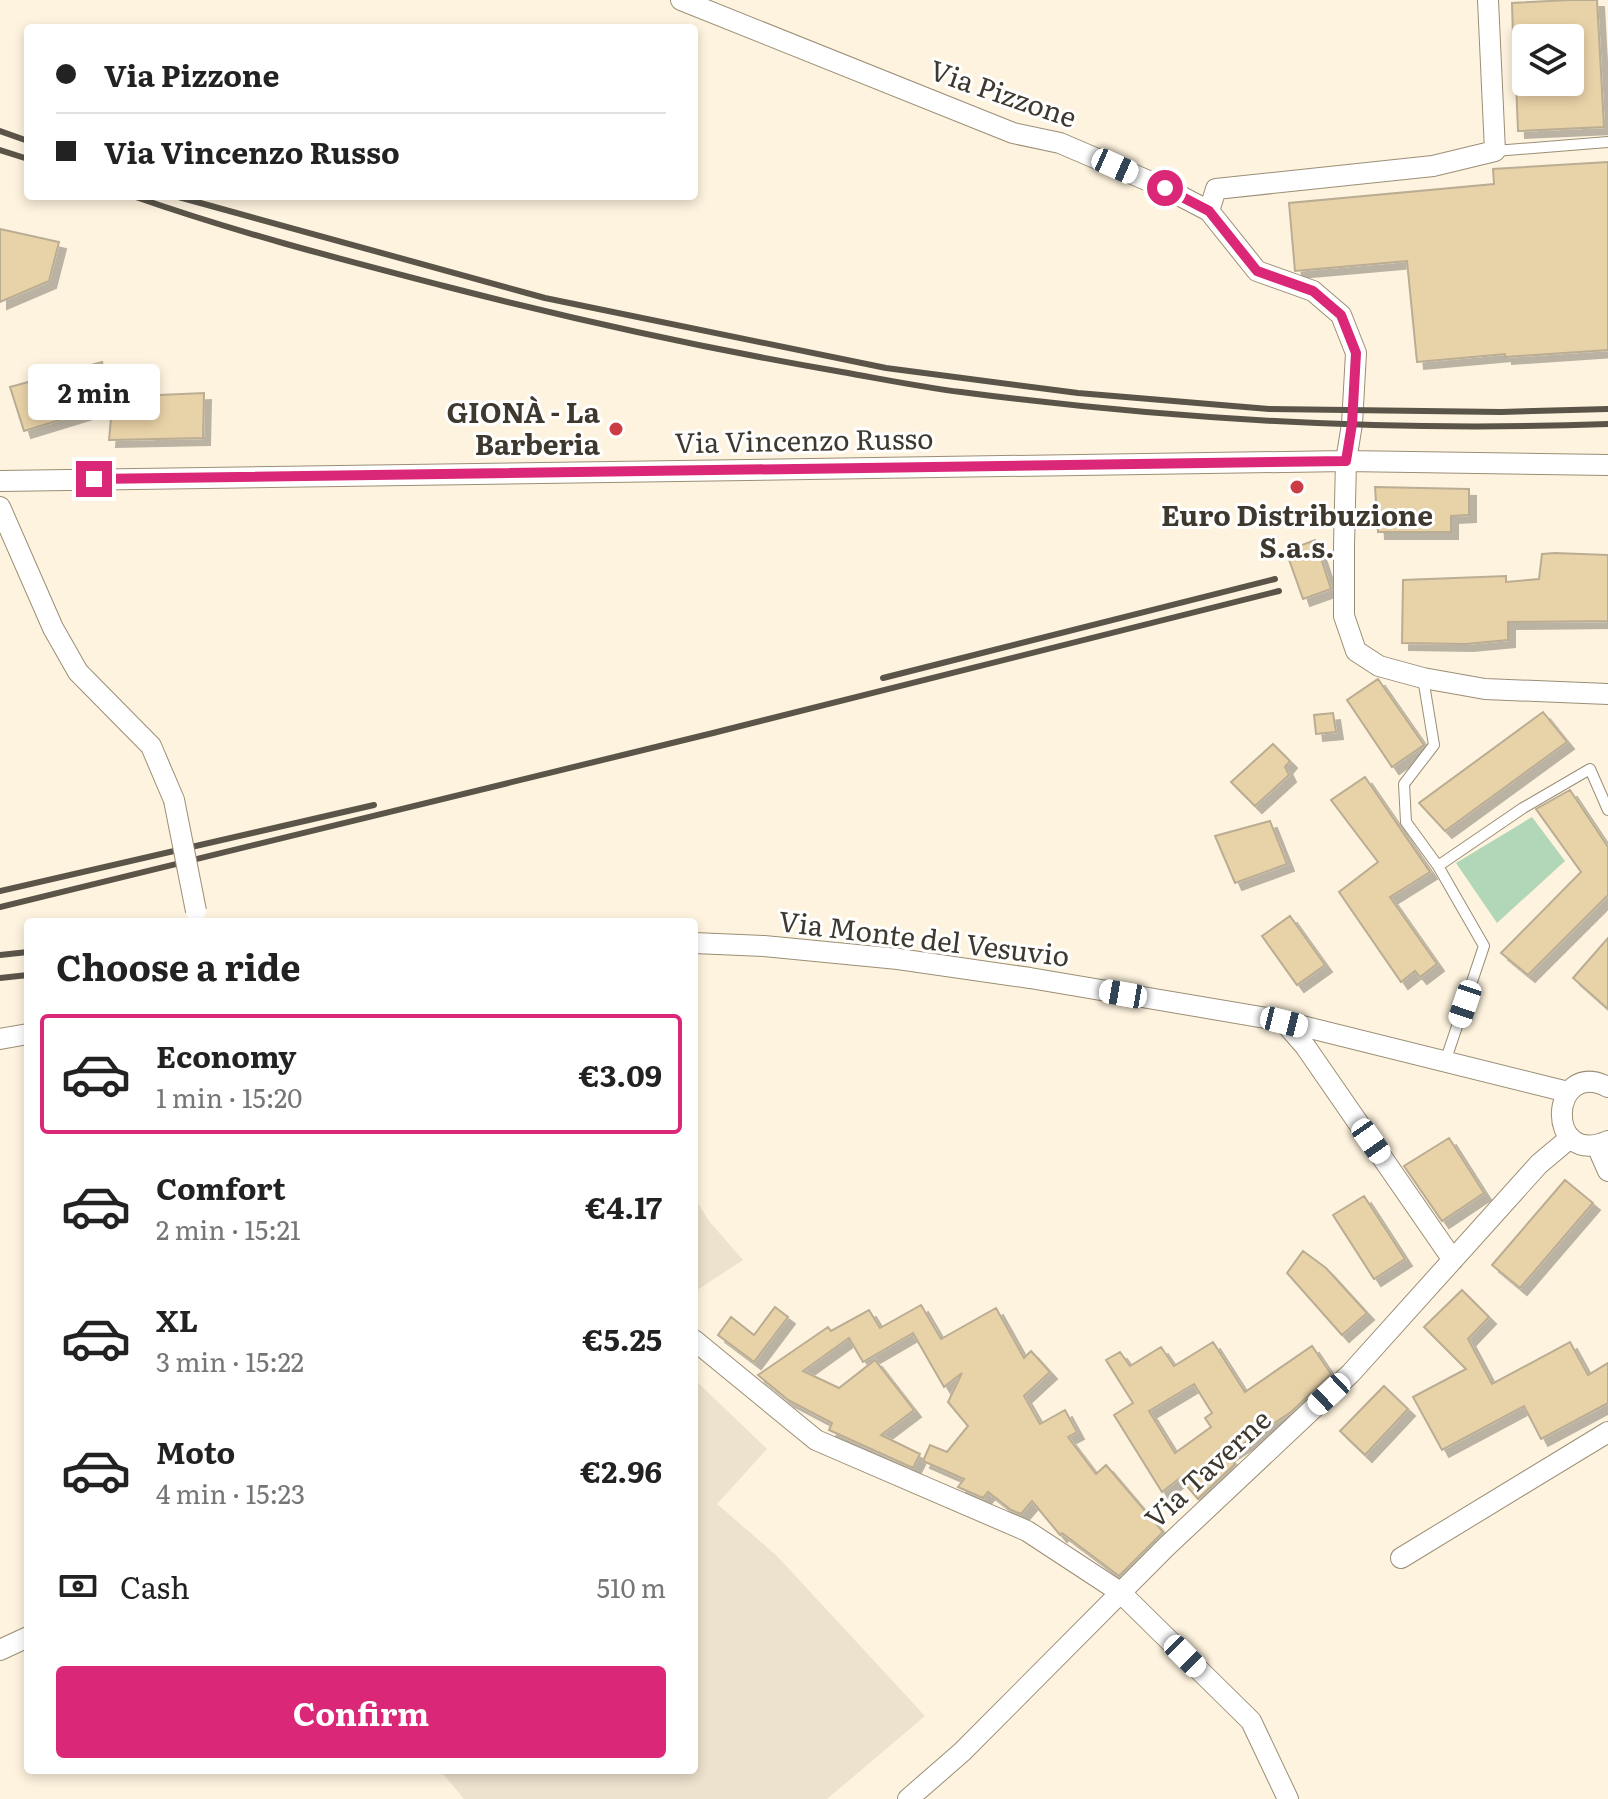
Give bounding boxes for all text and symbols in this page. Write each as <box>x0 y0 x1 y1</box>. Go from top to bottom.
map controls <box>1512 24 1584 96</box>
button: layers <box>1512 24 1584 96</box>
street label: Via Pizzone <box>925 47 1083 137</box>
text: Via Pizzone <box>104 52 279 96</box>
text: Via Vincenzo Russo <box>104 129 400 173</box>
car <box>1088 145 1142 187</box>
route start <box>1147 170 1183 206</box>
callout: 2 min <box>28 363 160 419</box>
text: 2 min <box>58 372 130 411</box>
place label: GIONÀ - La Barberia <box>447 390 601 464</box>
street label: Via Vincenzo Russo <box>674 416 934 462</box>
marker: GIONÀ - La Barberia <box>607 420 625 438</box>
route end <box>76 461 112 497</box>
marker: Euro Distribuzione S.a.s. <box>1288 478 1306 496</box>
place label: Euro Distribuzione S.a.s. <box>1161 493 1433 567</box>
street label: Via Monte del Vesuvio <box>776 898 1072 976</box>
text: Choose a ride <box>56 939 301 992</box>
car <box>1446 977 1484 1031</box>
car <box>1097 978 1149 1010</box>
car <box>1258 1005 1310 1039</box>
text: Economy <box>156 1033 296 1077</box>
icon: car <box>60 1038 132 1110</box>
text: €3.09 <box>579 1052 662 1096</box>
text: 1 min · 15:20 <box>156 1077 302 1116</box>
car <box>1347 1114 1395 1168</box>
text: Comfort <box>156 1165 286 1209</box>
icon: car <box>60 1170 132 1242</box>
text: €4.17 <box>585 1184 662 1228</box>
text: 2 min · 15:21 <box>156 1209 300 1248</box>
text: XL <box>156 1297 198 1341</box>
icon: car <box>60 1302 132 1374</box>
text: €5.25 <box>583 1316 662 1360</box>
text: 3 min · 15:22 <box>156 1341 304 1380</box>
car <box>1303 1369 1355 1419</box>
street label: Via Taverne <box>1134 1398 1279 1537</box>
text: Moto <box>156 1429 235 1473</box>
icon: car <box>60 1434 132 1506</box>
text: €2.96 <box>580 1448 662 1492</box>
text: 4 min · 15:23 <box>156 1473 305 1512</box>
icon: cash <box>56 1564 100 1608</box>
text: Cash <box>120 1564 190 1608</box>
text: 510 m <box>597 1567 666 1606</box>
car <box>1160 1631 1210 1681</box>
button: Confirm <box>56 1666 666 1758</box>

